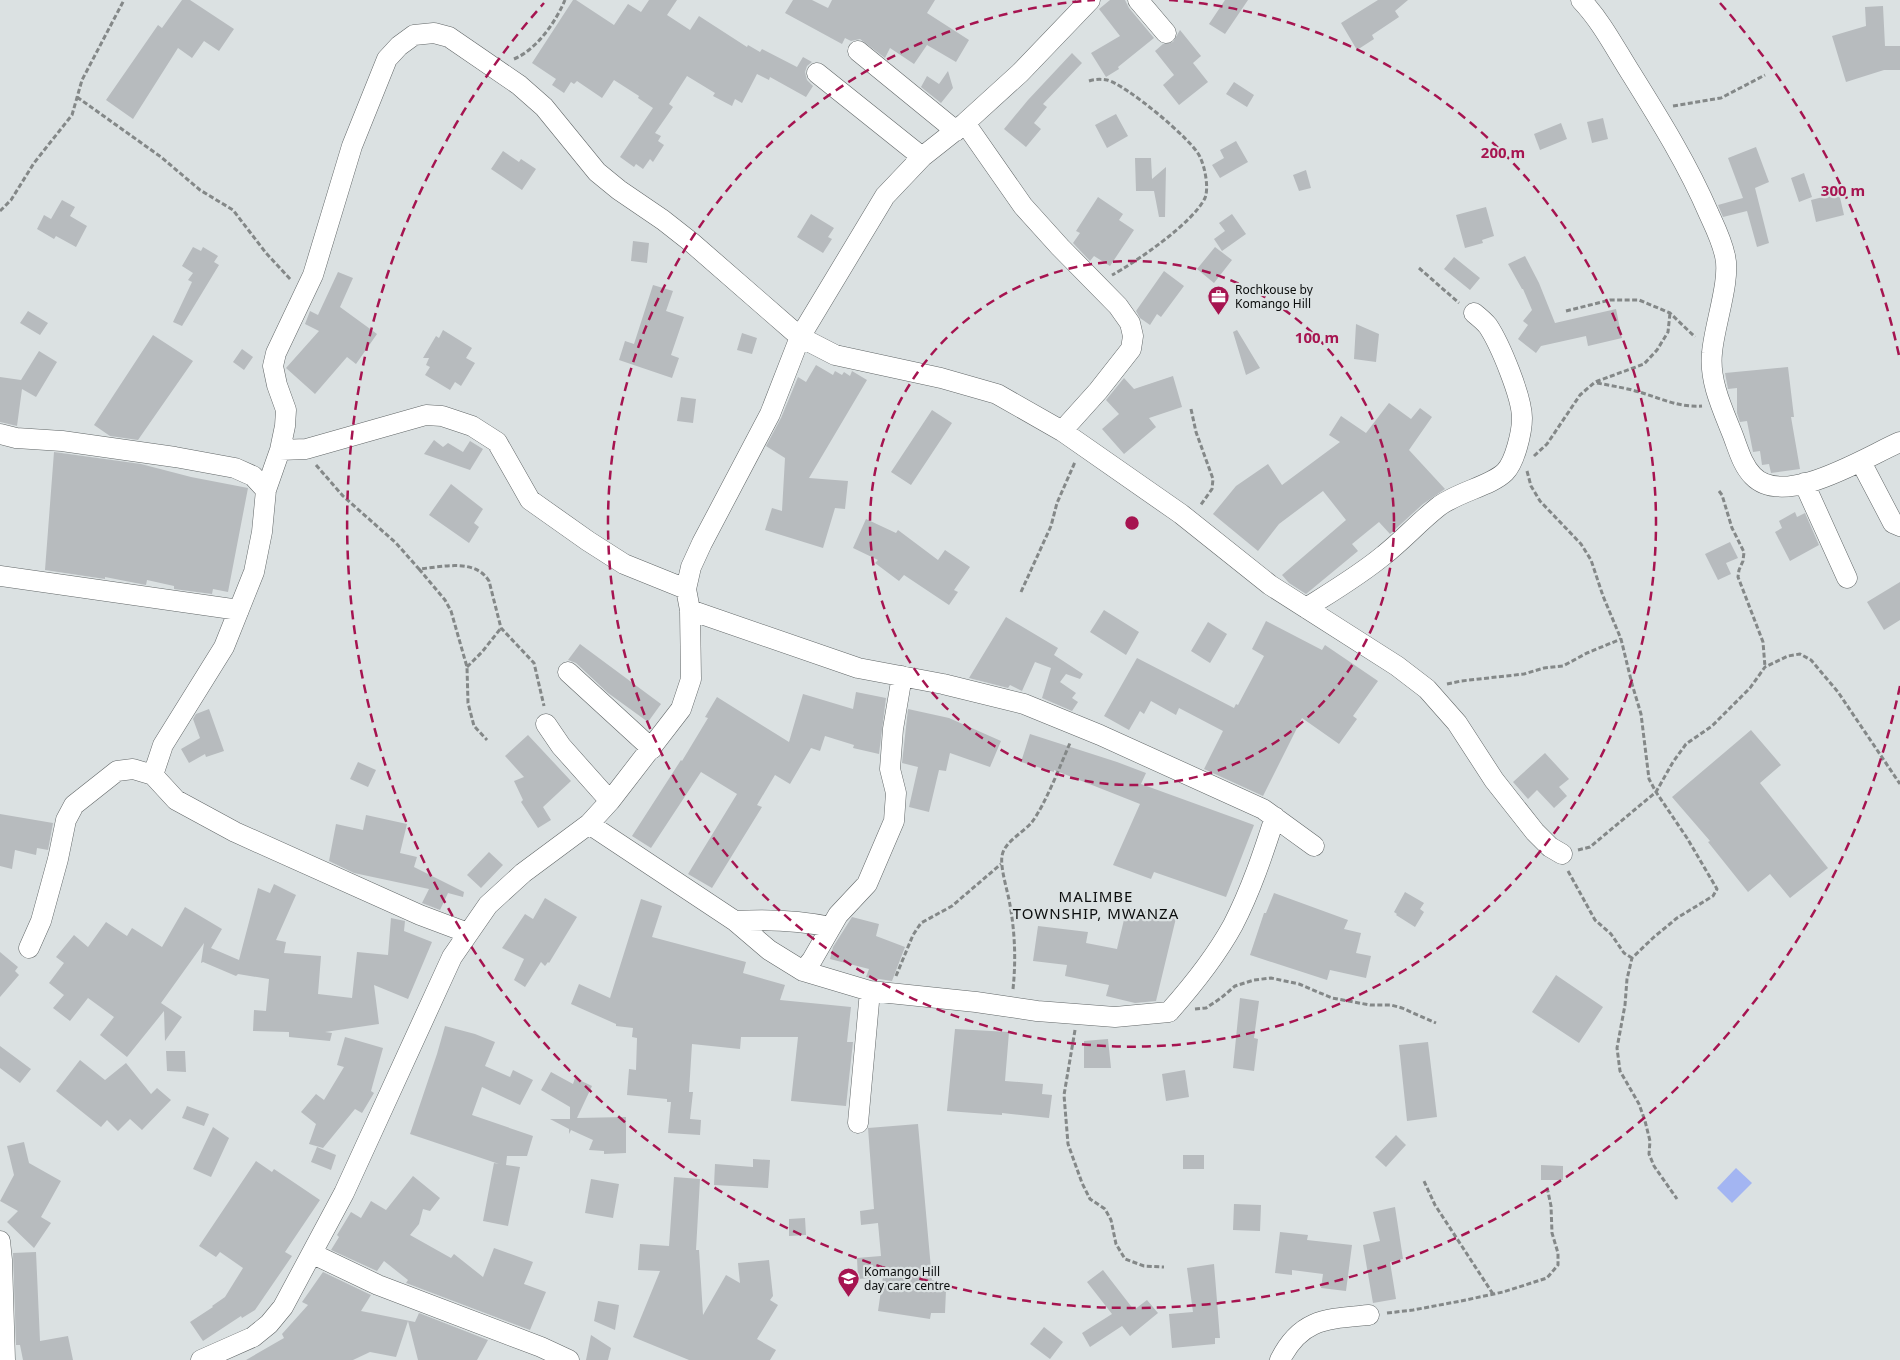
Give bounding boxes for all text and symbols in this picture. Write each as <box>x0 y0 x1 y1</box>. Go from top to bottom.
text: 200 m <box>1481 142 1525 162</box>
text: 300 m <box>1821 180 1865 200</box>
place label: Rochkouse by Komango Hill <box>1235 281 1314 312</box>
office icon: Rochkouse by Komango Hill <box>1207 284 1231 315</box>
text: 100 m <box>1295 327 1339 347</box>
centre of rings <box>1123 514 1141 532</box>
district label: MALIMBE TOWNSHIP, MWANZA <box>1013 886 1179 923</box>
place label: Komango Hill day care centre <box>864 1263 950 1294</box>
school or university icon: Komango Hill day care centre <box>836 1266 860 1297</box>

